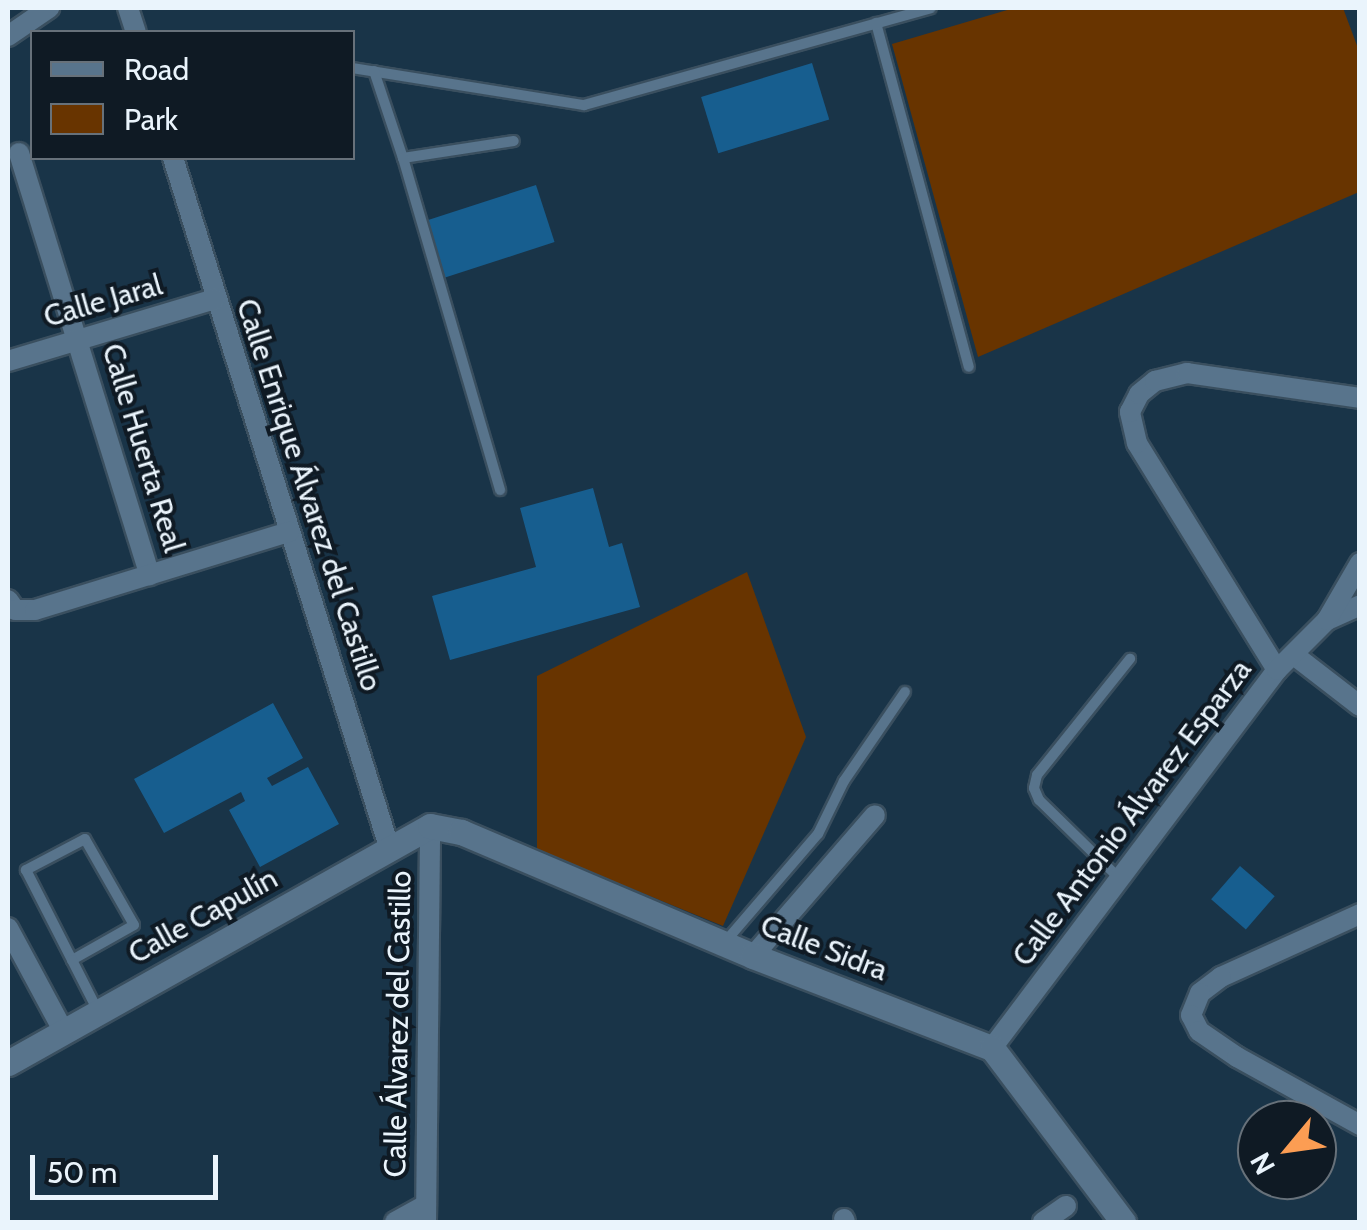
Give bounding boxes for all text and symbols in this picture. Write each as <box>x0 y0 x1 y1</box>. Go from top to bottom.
legend <box>30 30 355 160</box>
text: Road <box>124 51 189 88</box>
text: Park <box>124 101 178 138</box>
street label: Calle Jaral <box>40 267 166 335</box>
street label: Calle Enrique Álvarez del Castillo <box>229 294 389 696</box>
street label: Calle Huerta Real <box>94 339 192 557</box>
street label: Calle Antonio Álvarez Esparza <box>1005 653 1259 973</box>
street label: Calle Capulín <box>122 860 284 972</box>
street label: Calle Álvarez del Castillo <box>377 870 419 1178</box>
street label: Calle Sidra <box>755 907 893 989</box>
north arrow <box>1237 1100 1337 1200</box>
scale bar <box>35 1135 222 1197</box>
text: N <box>1243 1147 1282 1180</box>
text: 50 m <box>47 1154 117 1191</box>

